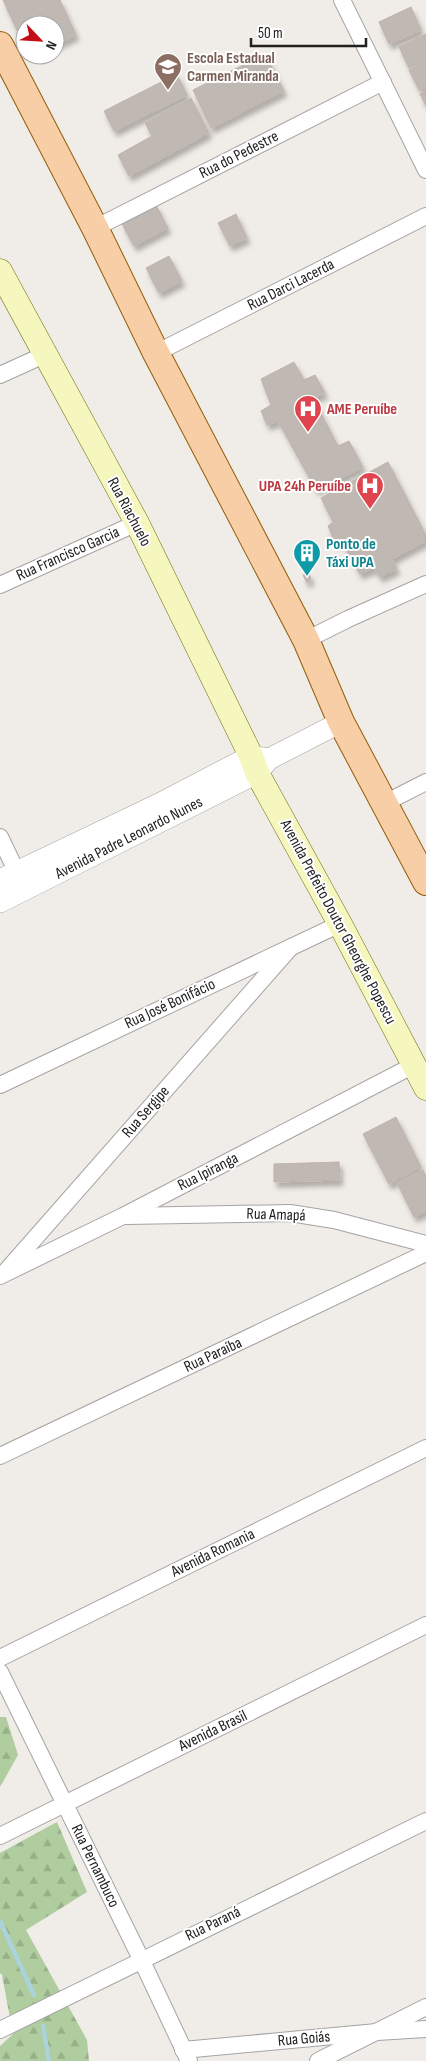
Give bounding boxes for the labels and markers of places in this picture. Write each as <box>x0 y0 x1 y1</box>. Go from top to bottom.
place label: Escola Estadual Carmen Miranda <box>187 49 279 86</box>
school or university icon: Escola Estadual Carmen Miranda <box>153 52 183 91</box>
hospital icon: AME Peruíbe <box>293 394 323 433</box>
place label: AME Peruíbe <box>326 400 397 419</box>
hospital icon: UPA 24h Peruíbe <box>355 471 385 510</box>
place label: UPA 24h Peruíbe <box>259 477 351 496</box>
place label: Ponto de Táxi UPA <box>326 535 376 572</box>
building icon: Ponto de Táxi UPA <box>292 538 322 577</box>

